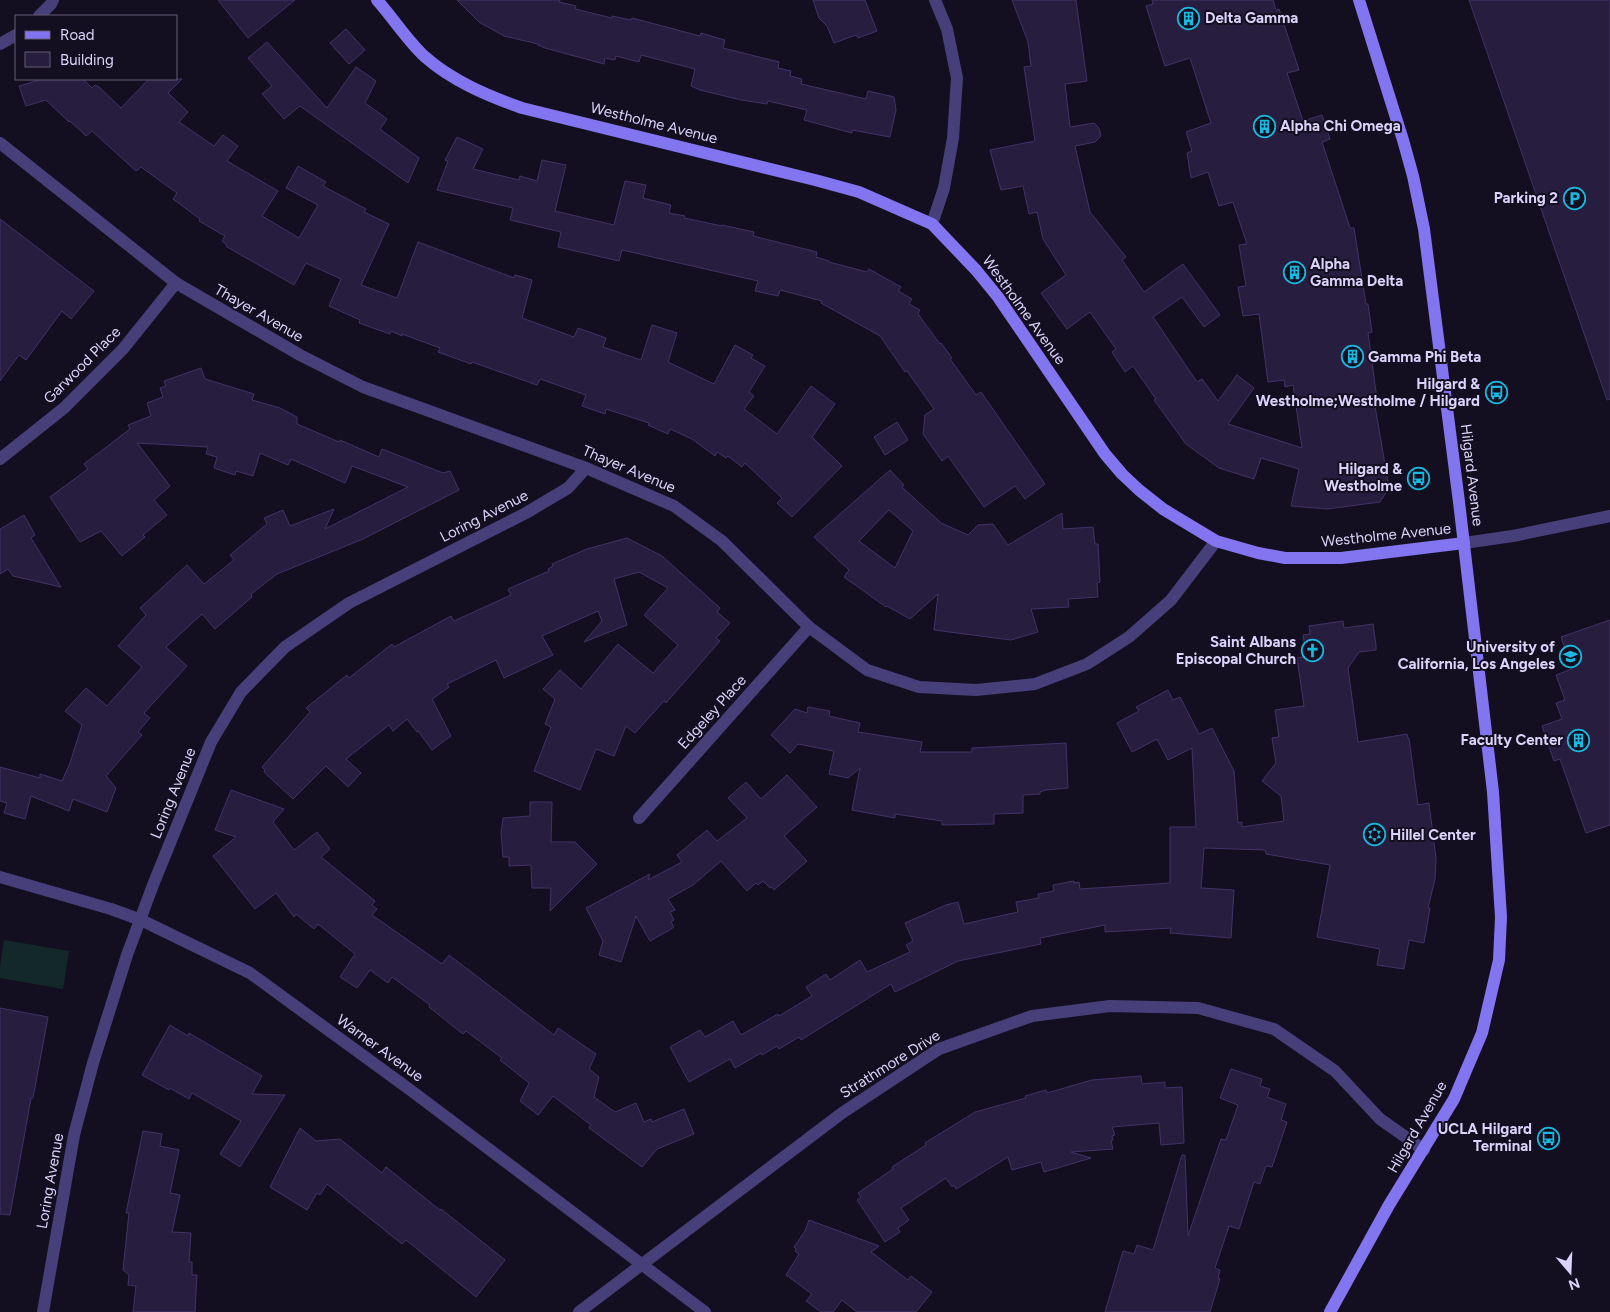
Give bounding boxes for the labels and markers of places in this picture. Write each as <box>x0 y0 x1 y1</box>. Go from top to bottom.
building icon: Delta Gamma <box>1177 6 1201 30</box>
place label: Delta Gamma <box>1205 9 1298 27</box>
building icon: Alpha Chi Omega <box>1252 114 1276 138</box>
place label: Alpha Chi Omega <box>1280 117 1401 135</box>
parking icon: Parking 2 <box>1562 186 1586 210</box>
place label: Parking 2 <box>1494 189 1558 207</box>
place label: Alpha Gamma Delta <box>1310 255 1403 290</box>
building icon: Alpha Gamma Delta <box>1282 261 1306 285</box>
building icon: Gamma Phi Beta <box>1340 345 1364 369</box>
place label: Gamma Phi Beta <box>1368 348 1481 366</box>
place label: Hilgard & Westholme;Westholme / Hilgard <box>1256 375 1480 410</box>
bus stop icon: Hilgard & Westholme;Westholme / Hilgard <box>1484 381 1508 405</box>
place label: Hilgard & Westholme <box>1324 460 1403 495</box>
bus stop icon: Hilgard & Westholme <box>1406 466 1430 490</box>
place label: Saint Albans Episcopal Church <box>1176 633 1296 668</box>
place label: University of California, Los Angeles <box>1398 638 1555 673</box>
church icon: Saint Albans Episcopal Church <box>1300 639 1324 663</box>
school or university icon: University of California, Los Angeles <box>1559 644 1583 668</box>
building icon: Faculty Center <box>1567 728 1591 752</box>
place label: Faculty Center <box>1461 731 1563 749</box>
synagogue icon: Hillel Center <box>1362 823 1386 847</box>
place label: Hillel Center <box>1390 826 1476 844</box>
place label: UCLA Hilgard Terminal <box>1438 1120 1532 1155</box>
bus stop icon: UCLA Hilgard Terminal <box>1536 1126 1560 1150</box>

